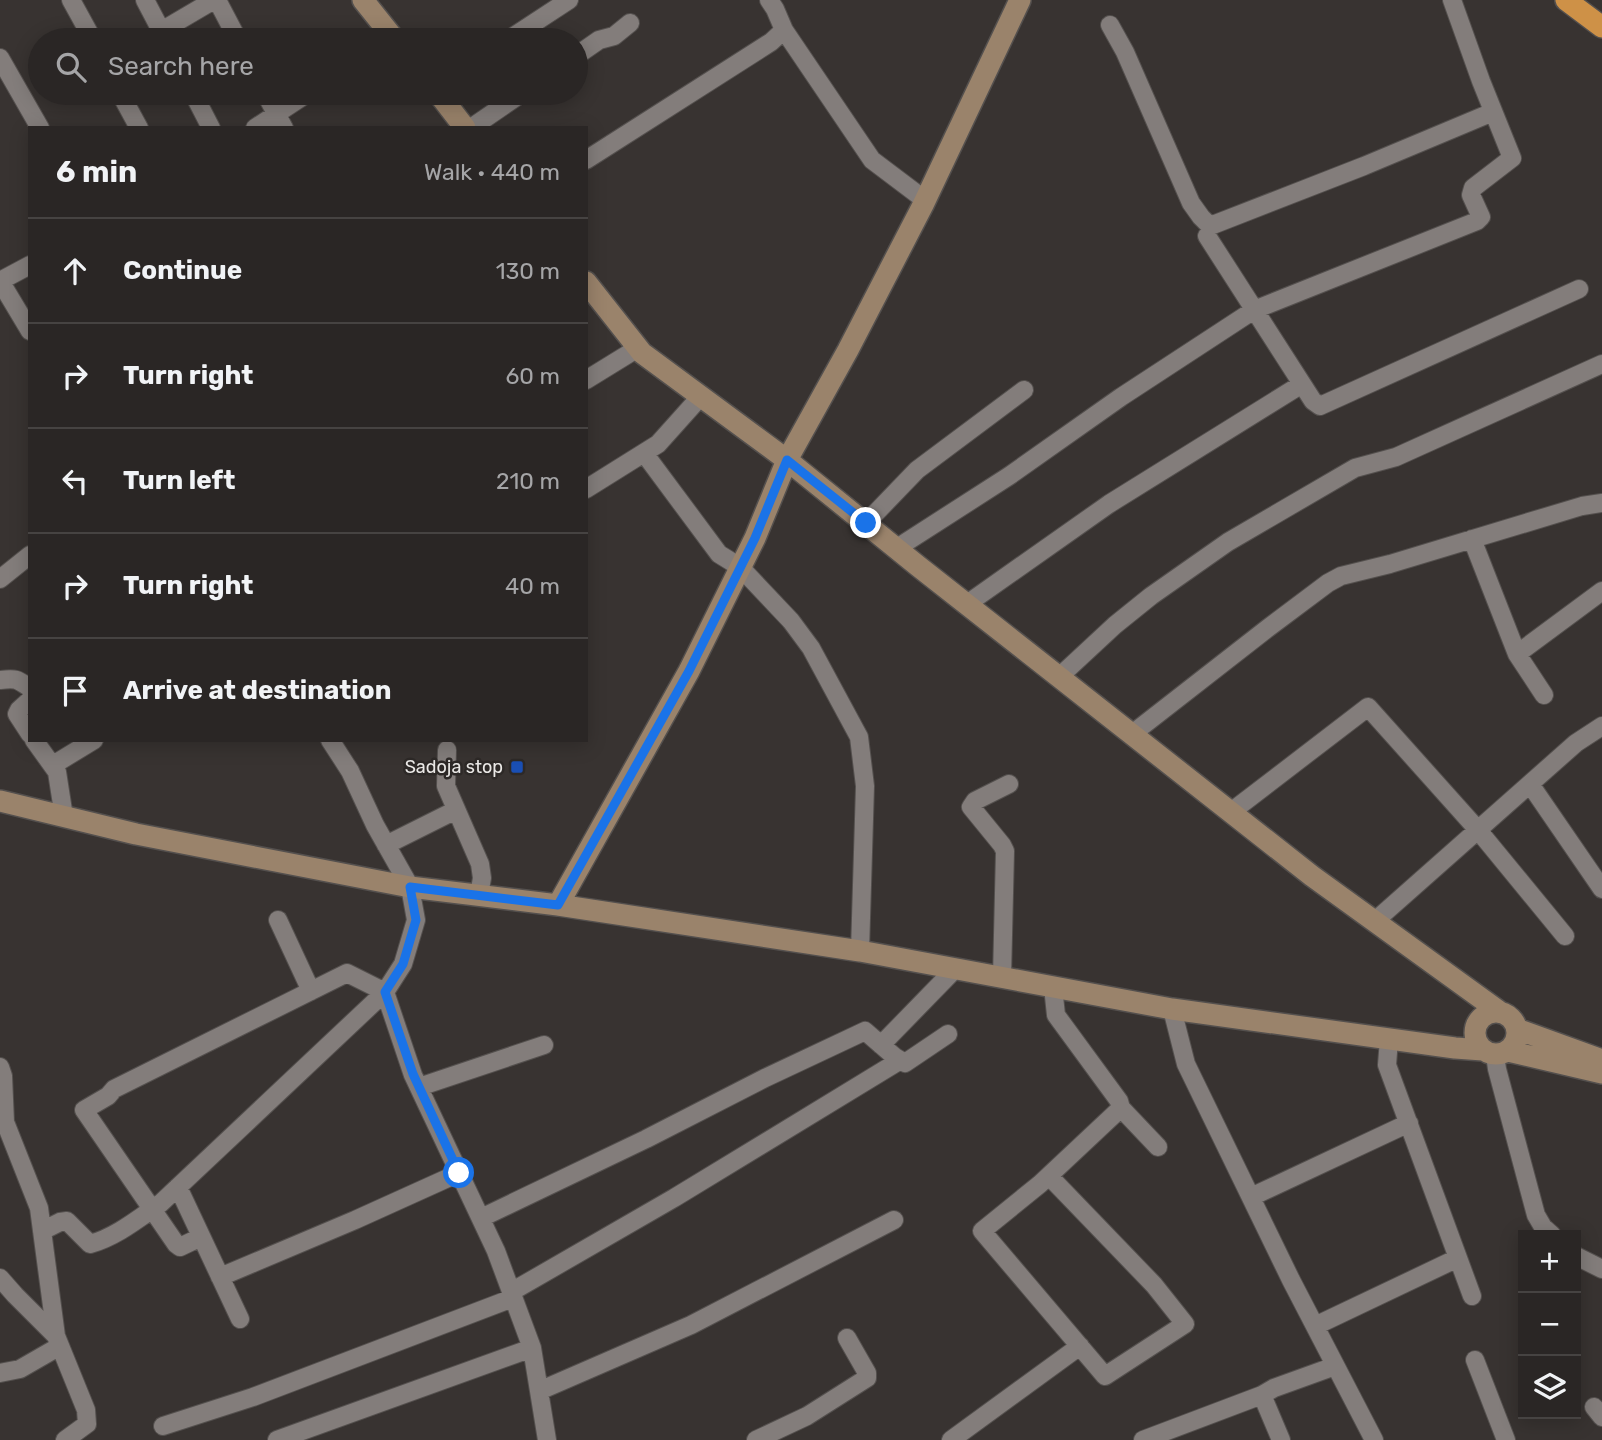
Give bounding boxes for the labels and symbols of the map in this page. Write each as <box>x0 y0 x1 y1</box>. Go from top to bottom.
route end <box>850 507 881 538</box>
place label: Sadoja stop <box>405 756 503 778</box>
marker: Sadoja stop <box>509 759 525 775</box>
route start <box>443 1157 474 1188</box>

